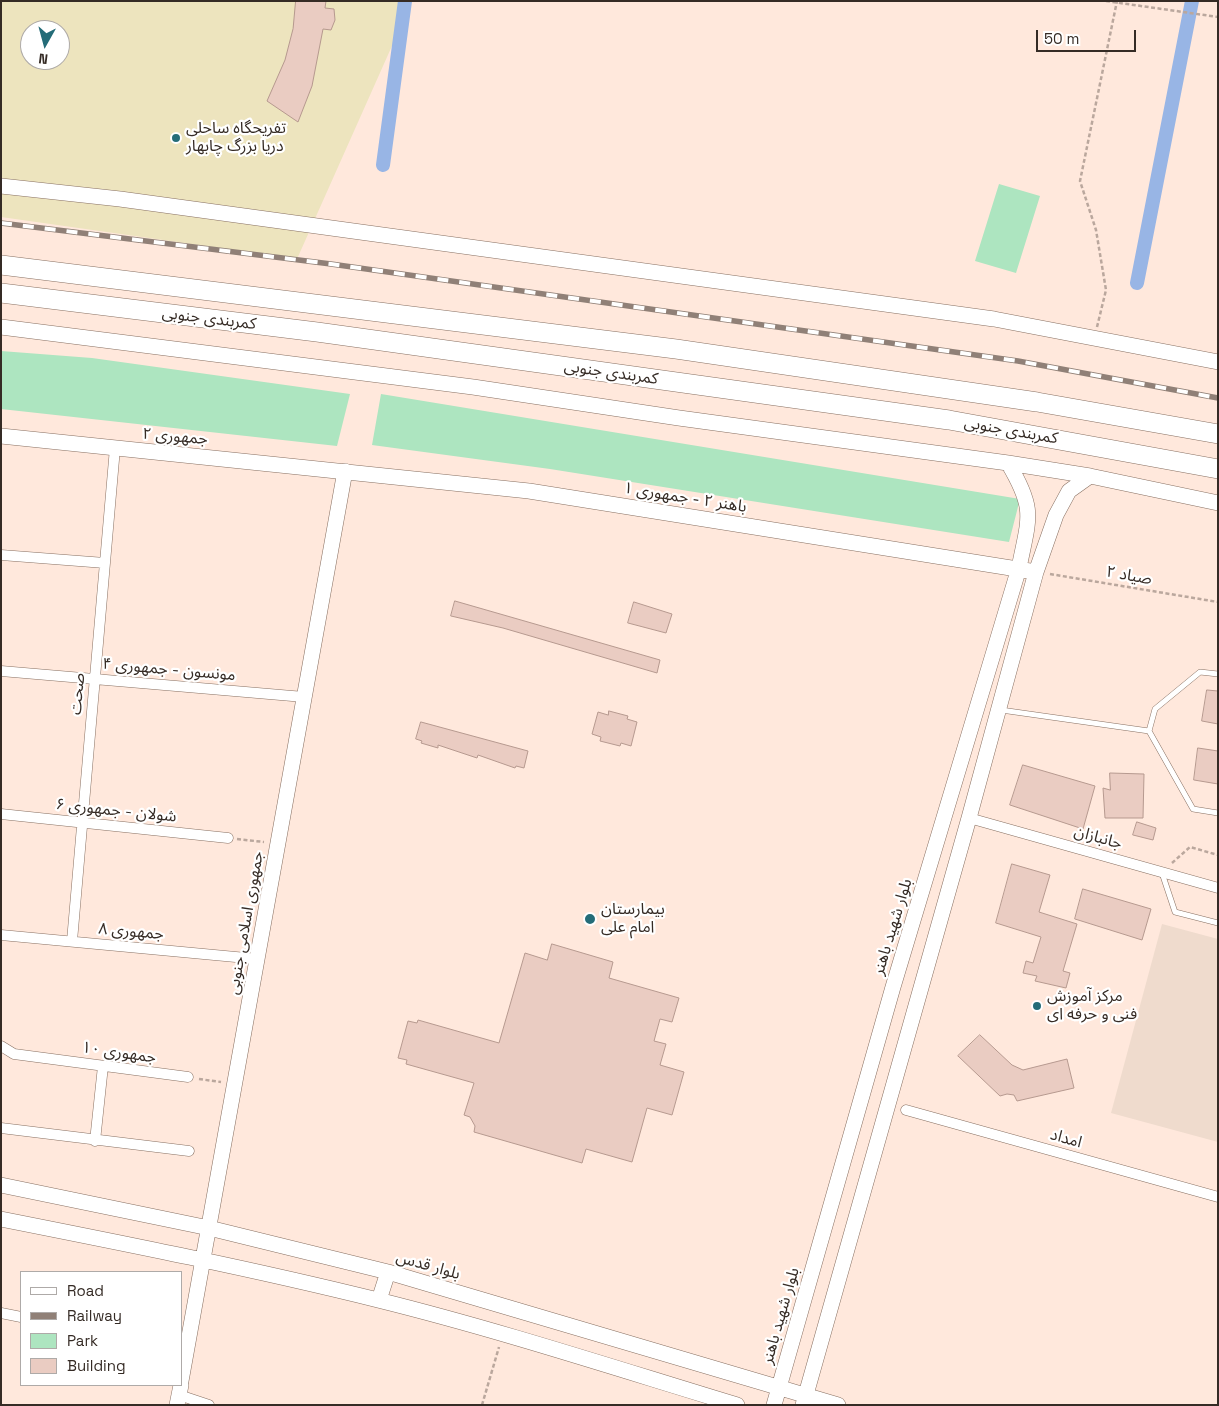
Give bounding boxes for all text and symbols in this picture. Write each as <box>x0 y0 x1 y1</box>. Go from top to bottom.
north arrow <box>20 20 70 70</box>
scale bar <box>1039 20 1139 52</box>
text: 50 m <box>1044 29 1079 48</box>
text: N <box>38 49 49 68</box>
place label: تفریحگاه ساحلی دریا بزرگ چابهار <box>186 119 286 157</box>
marker: تفریحگاه ساحلی دریا بزرگ چابهار <box>170 132 182 144</box>
street label: کمربندی جنوبی <box>161 304 257 334</box>
street label: کمربندی جنوبی <box>563 357 659 389</box>
street label: کمربندی جنوبی <box>963 413 1059 449</box>
street label: جمهوری ۲ <box>141 425 209 449</box>
street label: باهنر ۲ - جمهوری ۱ <box>622 479 748 517</box>
street label: صیاد ۲ <box>1105 563 1153 589</box>
street label: مونسون - جمهوری ۴ <box>102 655 236 685</box>
street label: صحت <box>67 672 89 716</box>
street label: شولان - جمهوری ۶ <box>55 795 177 827</box>
street label: جانبازان <box>1072 822 1124 854</box>
street label: جمهوری اسلامی جنوبی <box>224 850 268 996</box>
street label: بلوار شهید باهنر <box>869 877 917 977</box>
place label: بیمارستان امام علی <box>601 900 665 938</box>
marker: بیمارستان امام علی <box>583 912 597 926</box>
street label: جمهوری ۸ <box>97 920 165 944</box>
place label: مرکز آموزش فنی و حرفه ای <box>1047 987 1137 1025</box>
marker: مرکز آموزش فنی و حرفه ای <box>1031 1000 1043 1012</box>
street label: جمهوری ۱۰ <box>81 1038 157 1068</box>
street label: امداد <box>1048 1125 1084 1153</box>
street label: بلوار قدس <box>394 1248 462 1284</box>
street label: بلوار شهید باهنر <box>758 1265 804 1367</box>
legend <box>20 1271 182 1386</box>
text: Road <box>67 1281 104 1300</box>
text: Railway <box>67 1306 122 1325</box>
text: Park <box>67 1331 98 1350</box>
text: Building <box>67 1356 126 1375</box>

